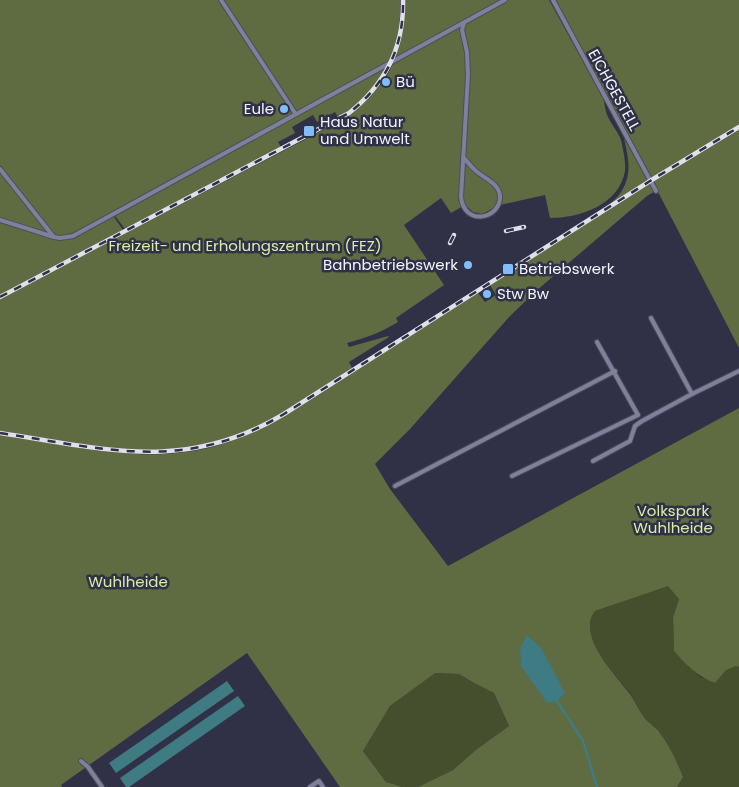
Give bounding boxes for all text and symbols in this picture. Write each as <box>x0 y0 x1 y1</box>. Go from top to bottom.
street label: EICHGESTELL <box>583 45 646 135</box>
place label: Bü <box>396 71 415 92</box>
marker: Bü <box>380 76 392 88</box>
place label: Eule <box>244 98 274 119</box>
marker: Eule <box>278 103 290 115</box>
place label: Haus Natur und Umwelt <box>320 111 410 149</box>
marker: Haus Natur und Umwelt <box>302 124 316 138</box>
park label: Freizeit- und Erholungszentrum (FEZ) <box>108 235 382 256</box>
place label: Bahnbetriebswerk <box>323 254 458 275</box>
place label: Betriebswerk <box>519 258 615 279</box>
marker: Bahnbetriebswerk <box>462 259 474 271</box>
marker: Betriebswerk <box>501 262 515 276</box>
place label: Stw Bw <box>497 283 550 304</box>
marker: Stw Bw <box>481 288 493 300</box>
park label: Volkspark Wuhlheide <box>633 500 713 538</box>
park label: Wuhlheide <box>88 571 168 592</box>

